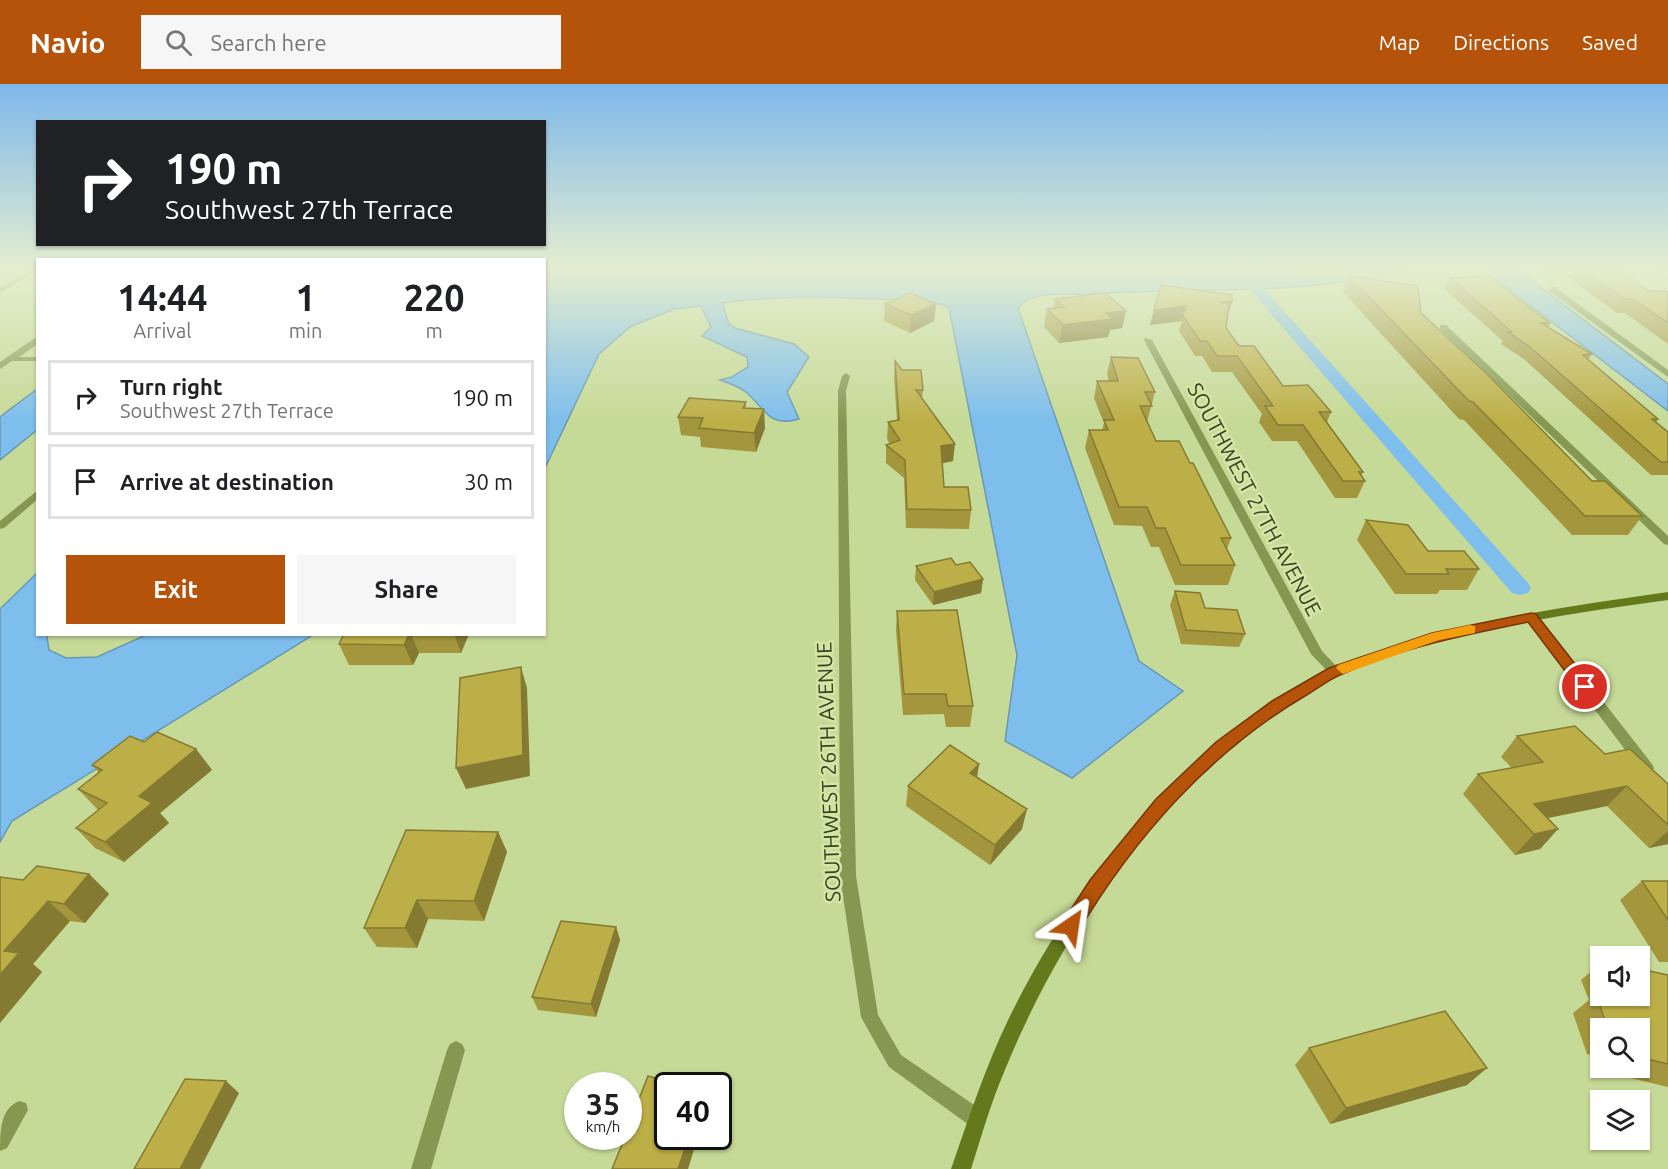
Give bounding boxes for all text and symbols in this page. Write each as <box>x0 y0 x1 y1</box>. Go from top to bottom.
search box <box>141 15 561 69</box>
icon: search <box>162 26 195 59</box>
text: Navio <box>30 27 105 58</box>
text: Search here <box>210 30 327 55</box>
text: Map <box>1379 30 1420 54</box>
text: Directions <box>1453 30 1549 54</box>
text: Saved <box>1582 30 1638 54</box>
icon: right <box>66 144 144 222</box>
text: 190 m <box>165 145 282 192</box>
text: Southwest 27th Terrace <box>165 194 454 224</box>
text: 14:44 <box>117 277 207 318</box>
text: 1 <box>295 277 316 318</box>
text: 220 <box>404 277 465 318</box>
text: Arrival <box>133 319 192 342</box>
text: min <box>289 319 322 342</box>
text: m <box>426 319 443 342</box>
text: Turn right <box>120 374 222 399</box>
street label: SOUTHWEST 27TH AVENUE <box>1183 378 1327 620</box>
icon: right <box>69 381 102 414</box>
text: 190 m <box>452 385 513 410</box>
text: Southwest 27th Terrace <box>120 399 334 422</box>
icon: arrive <box>69 465 102 498</box>
text: Arrive at destination <box>120 469 334 494</box>
text: 30 m <box>464 469 513 494</box>
button: Exit <box>66 555 285 624</box>
button: Share <box>297 555 516 624</box>
street label: SOUTHWEST 26TH AVENUE <box>811 642 845 902</box>
pin <box>1559 661 1610 712</box>
icon: arrive <box>1568 670 1601 703</box>
position arrow <box>1039 894 1103 958</box>
map controls <box>1590 946 1650 1150</box>
button: sound <box>1590 946 1650 1006</box>
button: search <box>1590 1018 1650 1078</box>
speed limit sign: 40 <box>654 1072 732 1150</box>
text: 35 <box>586 1087 620 1121</box>
button: layers <box>1590 1090 1650 1150</box>
text: km/h <box>586 1118 620 1135</box>

